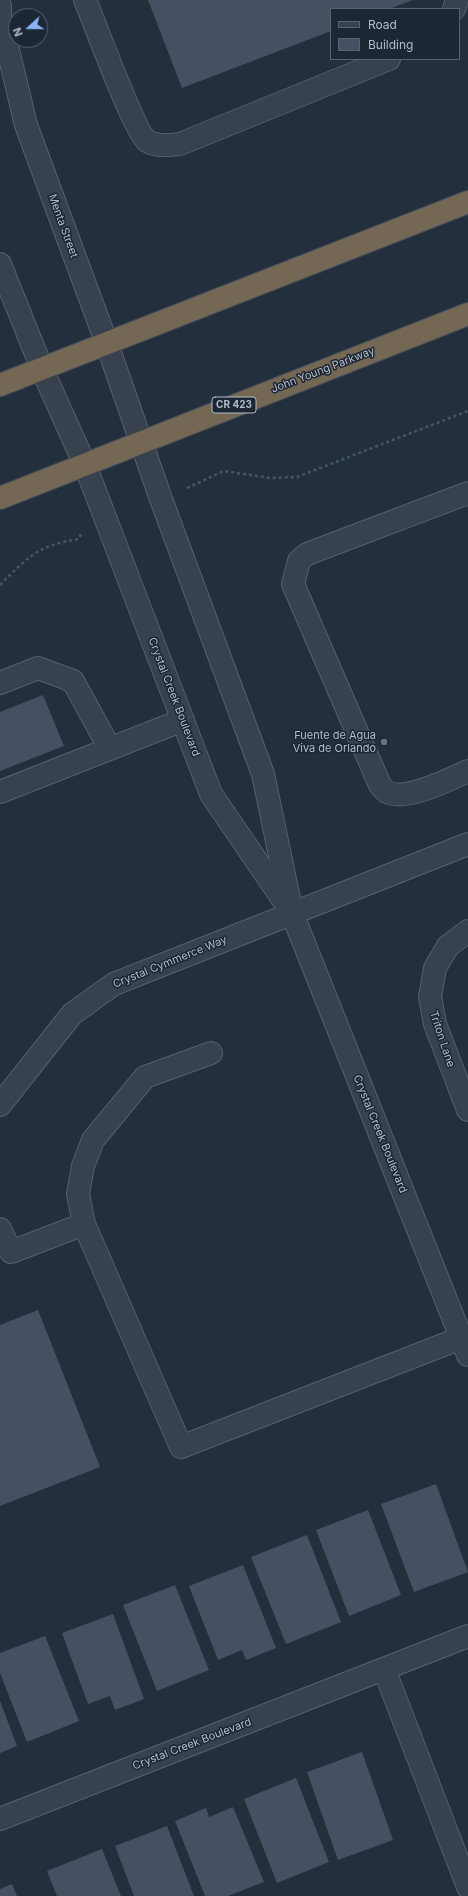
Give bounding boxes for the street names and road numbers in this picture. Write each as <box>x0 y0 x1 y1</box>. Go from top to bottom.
street label: Menta Street <box>45 192 81 260</box>
street label: John Young Parkway <box>269 344 377 396</box>
road number: CR 423 <box>212 397 256 413</box>
street label: Crystal Creek Boulevard <box>145 636 203 758</box>
street label: Crystal Cymmerce Way <box>111 933 229 991</box>
street label: Triton Lane <box>427 1009 457 1069</box>
street label: Crystal Creek Boulevard <box>350 1073 410 1195</box>
street label: Crystal Creek Boulevard <box>131 1715 253 1773</box>

